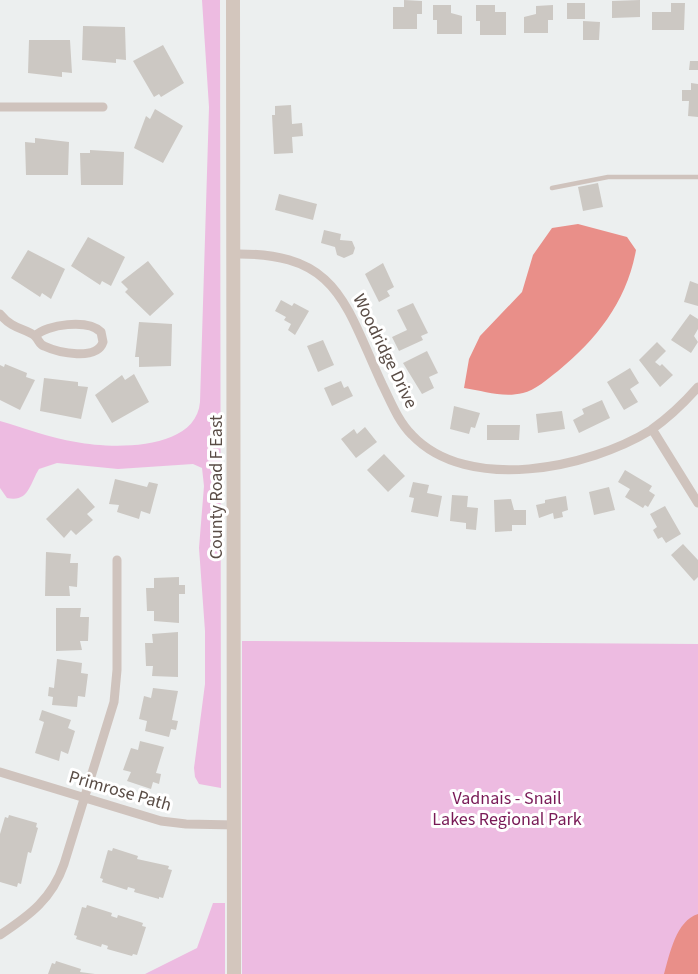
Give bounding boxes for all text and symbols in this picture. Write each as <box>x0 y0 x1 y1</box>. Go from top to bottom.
street label: Woodridge Drive <box>346 289 424 413</box>
street label: County Road F East <box>204 415 229 559</box>
street label: Primrose Path <box>66 764 174 818</box>
park label: Vadnais - Snail Lakes Regional Park <box>432 786 582 832</box>

